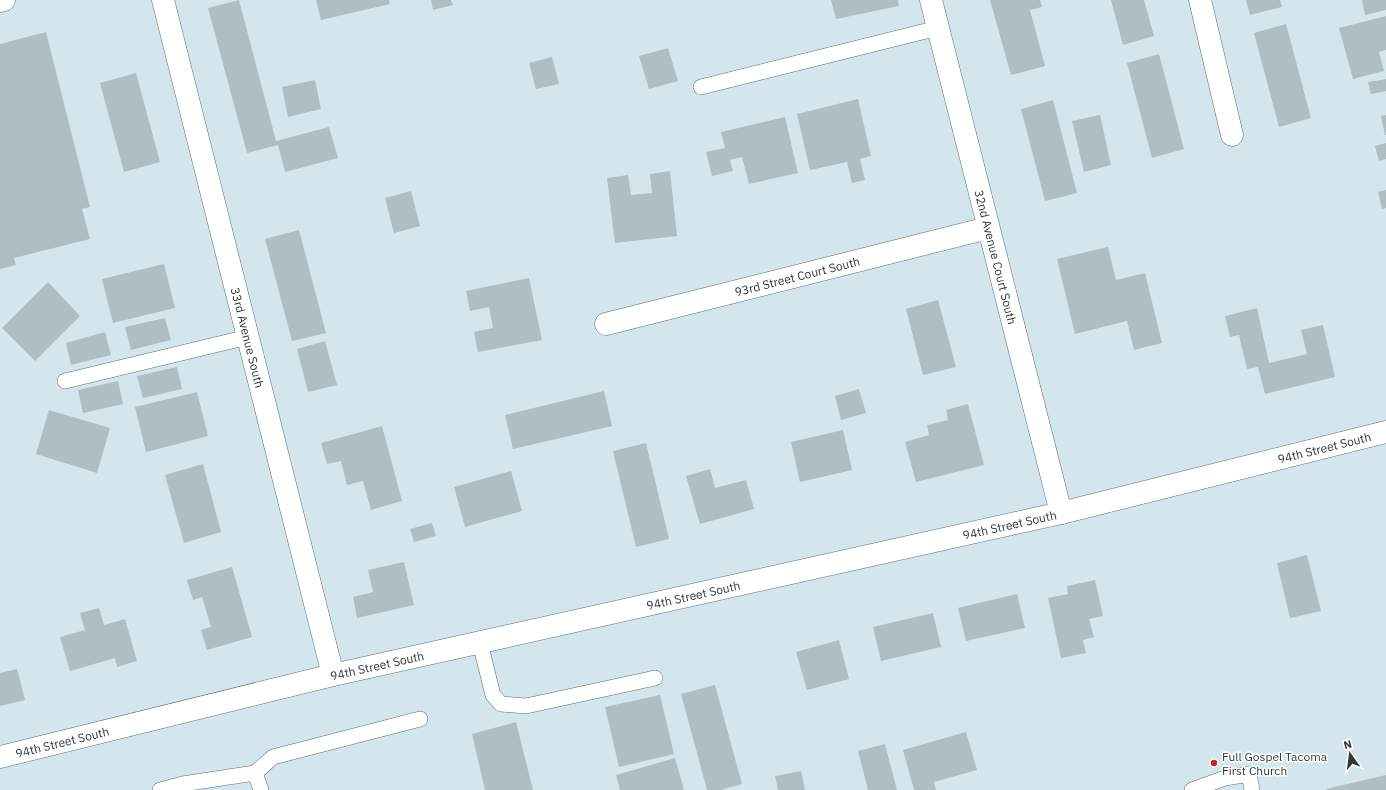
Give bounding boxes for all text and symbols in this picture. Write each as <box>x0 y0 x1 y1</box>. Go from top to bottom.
street label: 32nd Avenue Court South <box>972 188 1020 326</box>
street label: 93rd Street Court South <box>733 253 861 299</box>
street label: 33rd Avenue South <box>228 286 268 389</box>
street label: 94th Street South <box>1276 429 1372 466</box>
street label: 94th Street South <box>961 507 1058 542</box>
street label: 94th Street South <box>645 577 742 613</box>
street label: 94th Street South <box>329 647 425 683</box>
street label: 94th Street South <box>14 723 110 760</box>
north arrow <box>1330 734 1370 774</box>
text: N <box>1342 737 1353 752</box>
place label: Full Gospel Tacoma First Church <box>1222 749 1328 778</box>
marker: Full Gospel Tacoma First Church <box>1209 758 1219 768</box>

